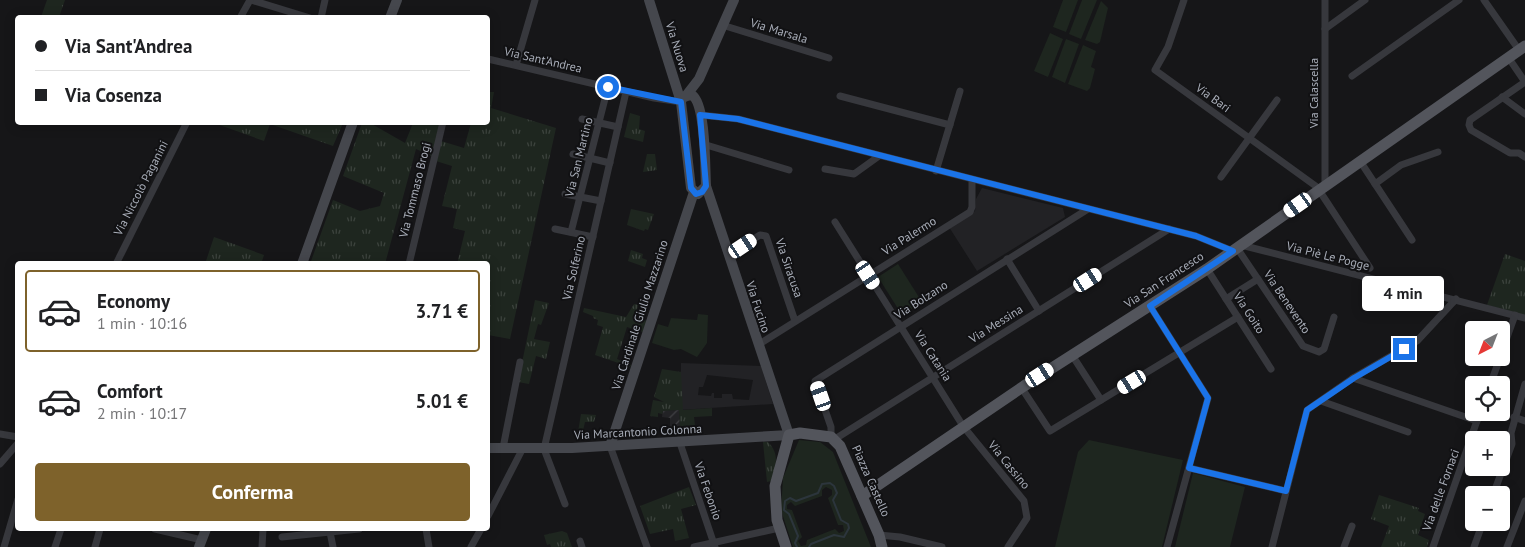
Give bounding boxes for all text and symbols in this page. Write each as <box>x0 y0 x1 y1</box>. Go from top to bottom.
street label: Via Marsala <box>748 14 810 46</box>
street label: Via Nuova <box>662 19 692 74</box>
text: Via Sant'Andrea <box>65 34 192 58</box>
street label: Via Sant'Andrea <box>502 43 584 76</box>
street label: Via Calascella <box>1306 58 1321 129</box>
route start <box>597 76 619 98</box>
street label: Via Bari <box>1192 79 1234 115</box>
text: Via Cosenza <box>65 83 162 107</box>
street label: Via San Martino <box>561 116 596 199</box>
street label: Via Niccolò Paganini <box>110 138 171 239</box>
street label: Via Tommaso Brogi <box>395 141 434 240</box>
car <box>1281 190 1314 220</box>
street label: Via Palermo <box>878 213 939 259</box>
car <box>726 231 759 261</box>
street label: Via Solferino <box>559 234 588 303</box>
street label: Via Siracusa <box>772 235 807 299</box>
street label: Via Cardinale Giulio Mazzarino <box>608 238 671 393</box>
street label: Via Piè Le Pogge <box>1284 238 1371 273</box>
street label: Via San Francesco <box>1120 248 1206 311</box>
car <box>853 258 882 292</box>
car <box>1071 266 1104 294</box>
street label: Via Benevento <box>1260 266 1314 336</box>
callout: 4 min <box>1363 276 1445 312</box>
street label: Via Bolzano <box>890 277 950 323</box>
street label: Via Fucino <box>743 278 774 335</box>
text: 4 min <box>1383 283 1423 303</box>
street label: Via Goito <box>1230 288 1268 336</box>
icon: car <box>37 289 82 334</box>
text: Economy <box>97 289 170 313</box>
text: 3.71 € <box>415 299 468 323</box>
street label: Via Messina <box>965 301 1025 347</box>
text: 1 min · 10:16 <box>97 313 187 333</box>
north arrow <box>1465 321 1510 366</box>
map controls <box>1465 321 1510 531</box>
street label: Via Catania <box>911 327 955 384</box>
route end <box>1393 338 1415 360</box>
car <box>1023 361 1056 389</box>
car <box>1115 368 1148 396</box>
button: locate <box>1465 376 1510 421</box>
icon: car <box>37 379 82 424</box>
text: Comfort <box>97 379 163 403</box>
car <box>809 379 832 413</box>
text: 5.01 € <box>415 389 468 413</box>
text: 2 min · 10:17 <box>97 403 187 423</box>
street label: Via Marcantonio Colonna <box>573 421 702 442</box>
button: + <box>1465 431 1510 476</box>
street label: Via Cassino <box>985 437 1034 492</box>
street label: Piazza Castello <box>849 443 894 519</box>
street label: Via delle Fornaci <box>1418 447 1462 534</box>
street label: Via Febonio <box>691 459 725 522</box>
button: Conferma <box>35 463 470 521</box>
button: − <box>1465 486 1510 531</box>

